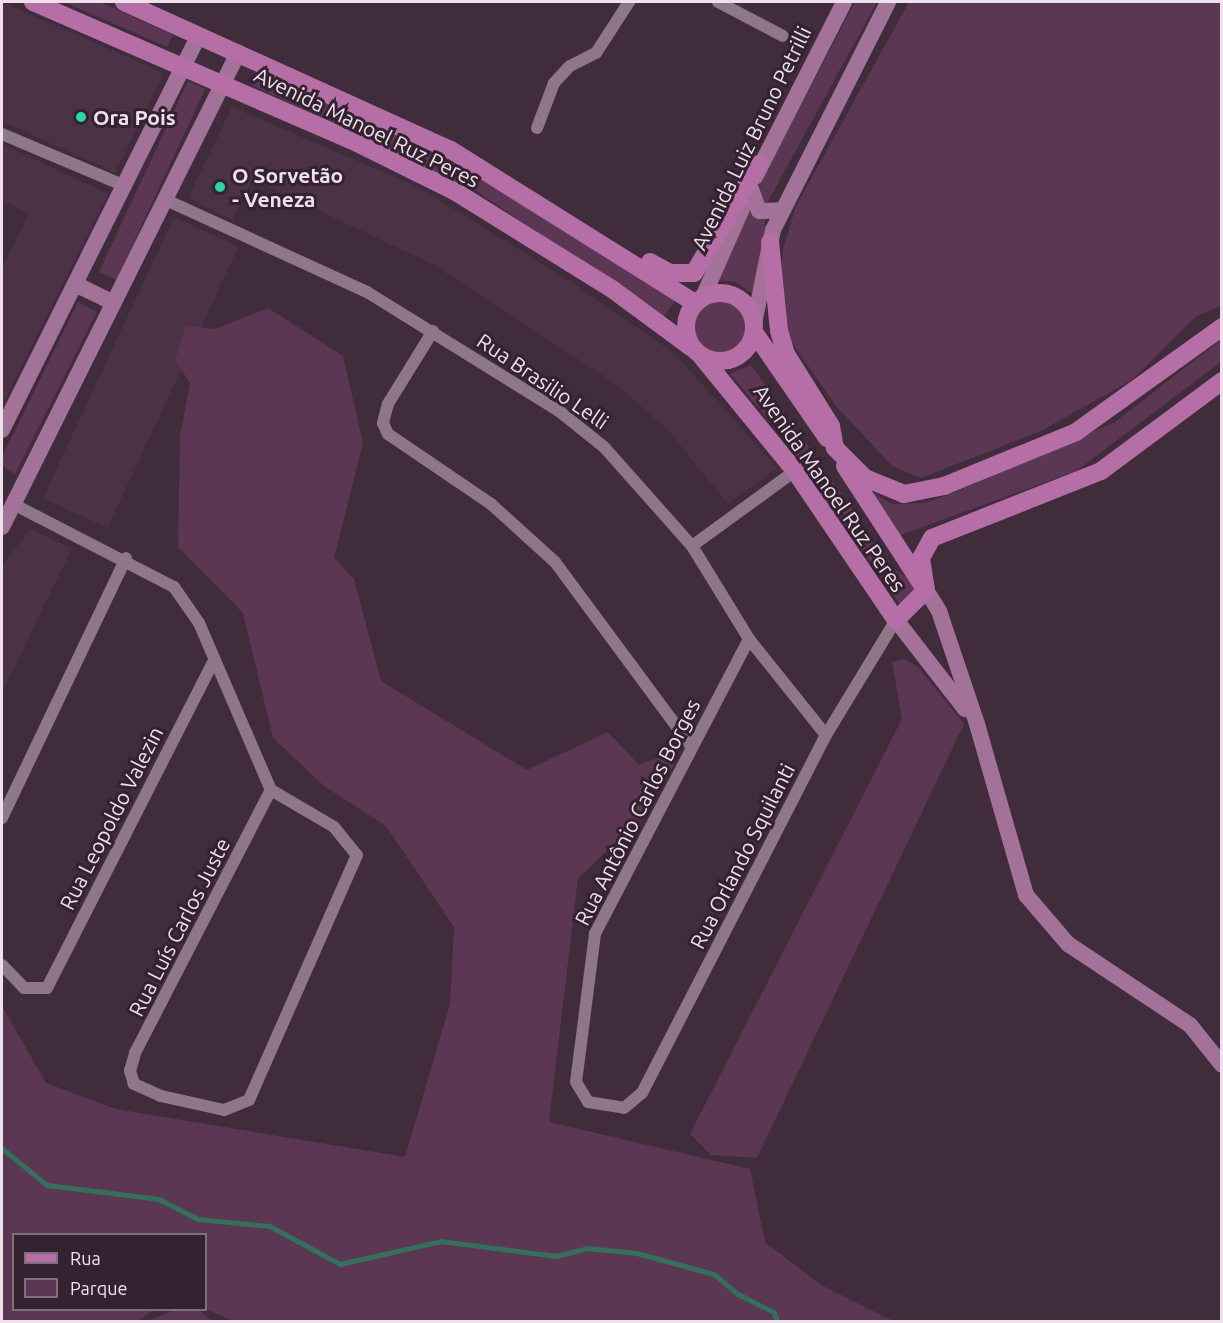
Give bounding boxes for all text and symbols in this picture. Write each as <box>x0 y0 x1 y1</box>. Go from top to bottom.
street label: Avenida Luiz Bruno Petrilli <box>686 22 816 254</box>
street label: Avenida Manoel Ruz Peres <box>250 61 484 193</box>
place label: Ora Pois <box>93 104 176 130</box>
marker: Ora Pois <box>74 110 88 124</box>
place label: O Sorvetão - Veneza <box>232 162 343 212</box>
marker: O Sorvetão - Veneza <box>213 180 227 194</box>
street label: Rua Brasilio Lelli <box>473 328 613 434</box>
street label: Avenida Manoel Ruz Peres <box>749 379 911 597</box>
street label: Rua Antônio Carlos Borges <box>569 695 705 929</box>
street label: Rua Leopoldo Valezin <box>54 722 168 914</box>
street label: Rua Orlando Squilanti <box>684 759 800 953</box>
street label: Rua Luís Carlos Juste <box>123 834 235 1020</box>
legend <box>12 1233 207 1311</box>
text: Rua <box>70 1248 101 1268</box>
text: Parque <box>70 1278 127 1298</box>

